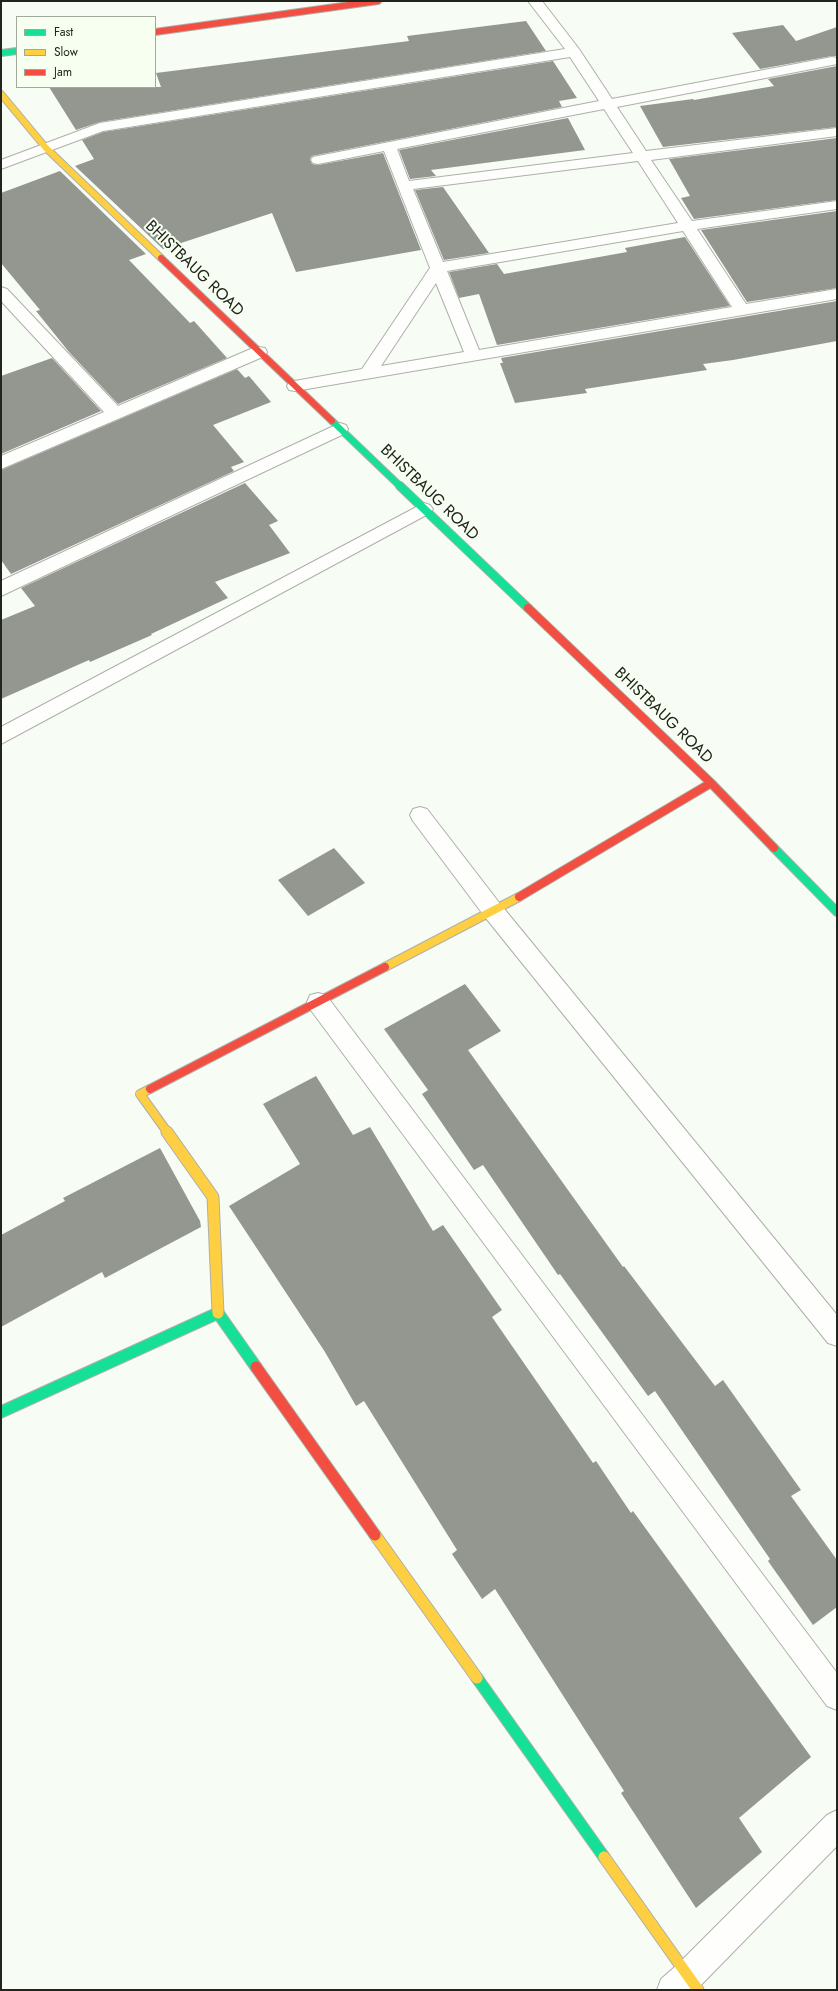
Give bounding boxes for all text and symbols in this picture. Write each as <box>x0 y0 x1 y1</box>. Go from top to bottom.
legend <box>16 16 156 88</box>
text: Fast <box>54 23 73 41</box>
text: Slow <box>54 43 78 61</box>
text: Jam <box>54 63 72 81</box>
street label: BHISTBAUG ROAD <box>141 217 247 321</box>
street label: BHISTBAUG ROAD <box>376 441 482 545</box>
street label: BHISTBAUG ROAD <box>610 664 716 768</box>

